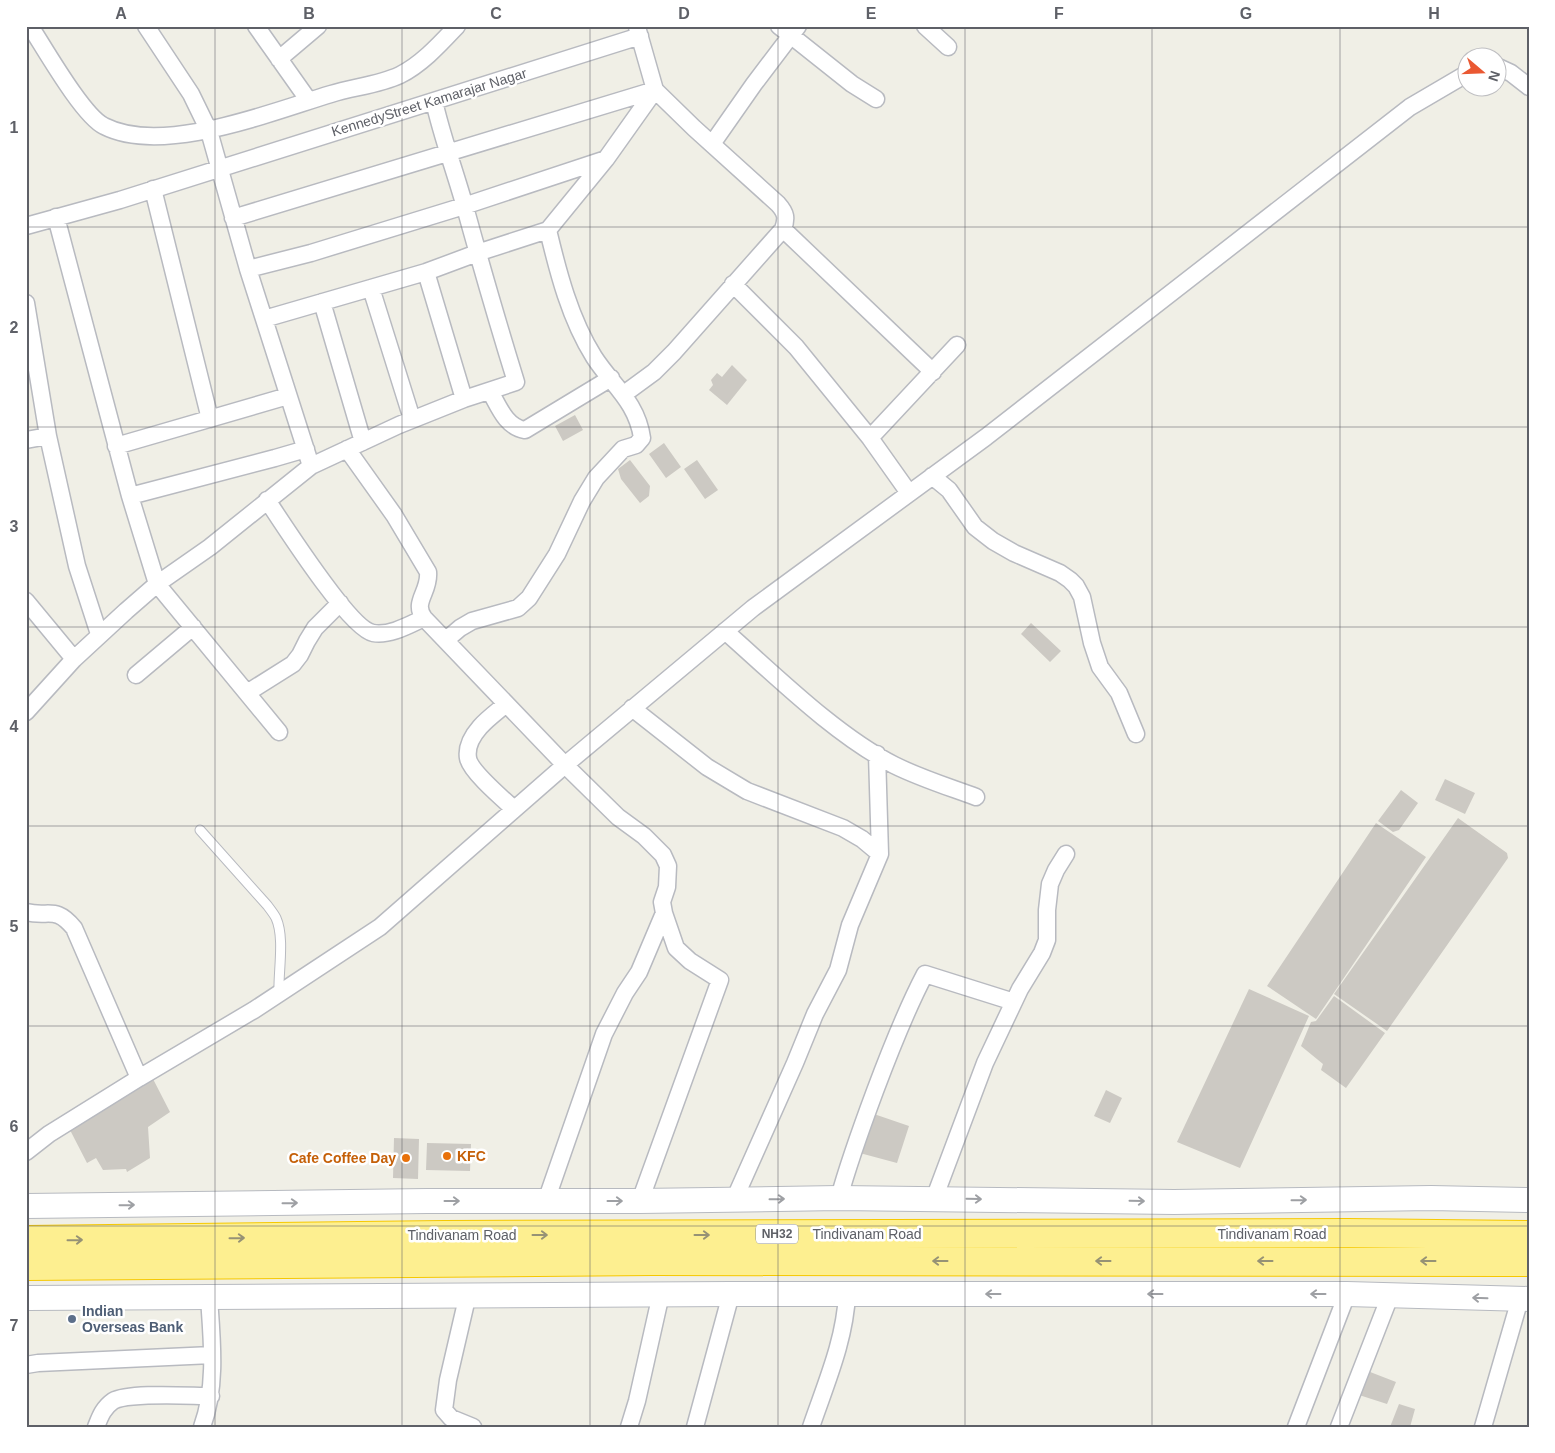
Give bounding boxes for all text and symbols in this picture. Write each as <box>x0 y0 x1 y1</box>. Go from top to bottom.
text: A <box>115 5 127 22</box>
text: B <box>303 5 315 22</box>
text: C <box>490 5 502 22</box>
text: D <box>678 5 690 22</box>
text: E <box>866 5 877 22</box>
text: F <box>1054 5 1064 22</box>
text: G <box>1240 5 1252 22</box>
text: H <box>1428 5 1440 22</box>
north arrow <box>1458 48 1508 98</box>
street label: KennedyStreet Kamarajar Nagar <box>330 65 529 139</box>
text: N <box>1485 69 1504 84</box>
text: 1 <box>10 119 19 136</box>
text: 2 <box>10 319 19 336</box>
text: 3 <box>10 518 19 535</box>
text: 4 <box>10 718 19 735</box>
text: 5 <box>10 918 19 935</box>
text: 6 <box>10 1118 19 1135</box>
place label: KFC <box>457 1148 486 1164</box>
place label: Cafe Coffee Day <box>289 1150 396 1166</box>
marker: KFC <box>441 1150 453 1162</box>
marker: Cafe Coffee Day <box>400 1152 412 1164</box>
one-way arrow <box>768 1194 784 1204</box>
one-way arrow <box>966 1194 982 1204</box>
one-way arrow <box>1290 1195 1307 1205</box>
one-way arrow <box>444 1196 460 1206</box>
one-way arrow <box>606 1196 623 1206</box>
one-way arrow <box>1128 1196 1144 1206</box>
one-way arrow <box>282 1198 298 1208</box>
one-way arrow <box>119 1200 135 1210</box>
road number: NH32 <box>756 1224 798 1244</box>
street label: Tindivanam Road <box>812 1226 922 1242</box>
street label: Tindivanam Road <box>1217 1226 1327 1242</box>
street label: Tindivanam Road <box>407 1227 517 1243</box>
one-way arrow <box>532 1230 548 1240</box>
one-way arrow <box>694 1230 710 1240</box>
one-way arrow <box>229 1233 245 1242</box>
one-way arrow <box>67 1235 83 1244</box>
one-way arrow <box>932 1256 948 1266</box>
one-way arrow <box>1095 1256 1111 1266</box>
one-way arrow <box>1257 1256 1274 1266</box>
one-way arrow <box>1420 1256 1436 1266</box>
one-way arrow <box>985 1289 1001 1299</box>
one-way arrow <box>1147 1289 1164 1299</box>
one-way arrow <box>1310 1289 1326 1299</box>
one-way arrow <box>1472 1293 1488 1303</box>
place label: Indian Overseas Bank <box>82 1303 183 1335</box>
marker: Indian Overseas Bank <box>66 1313 78 1325</box>
text: 7 <box>10 1317 19 1334</box>

